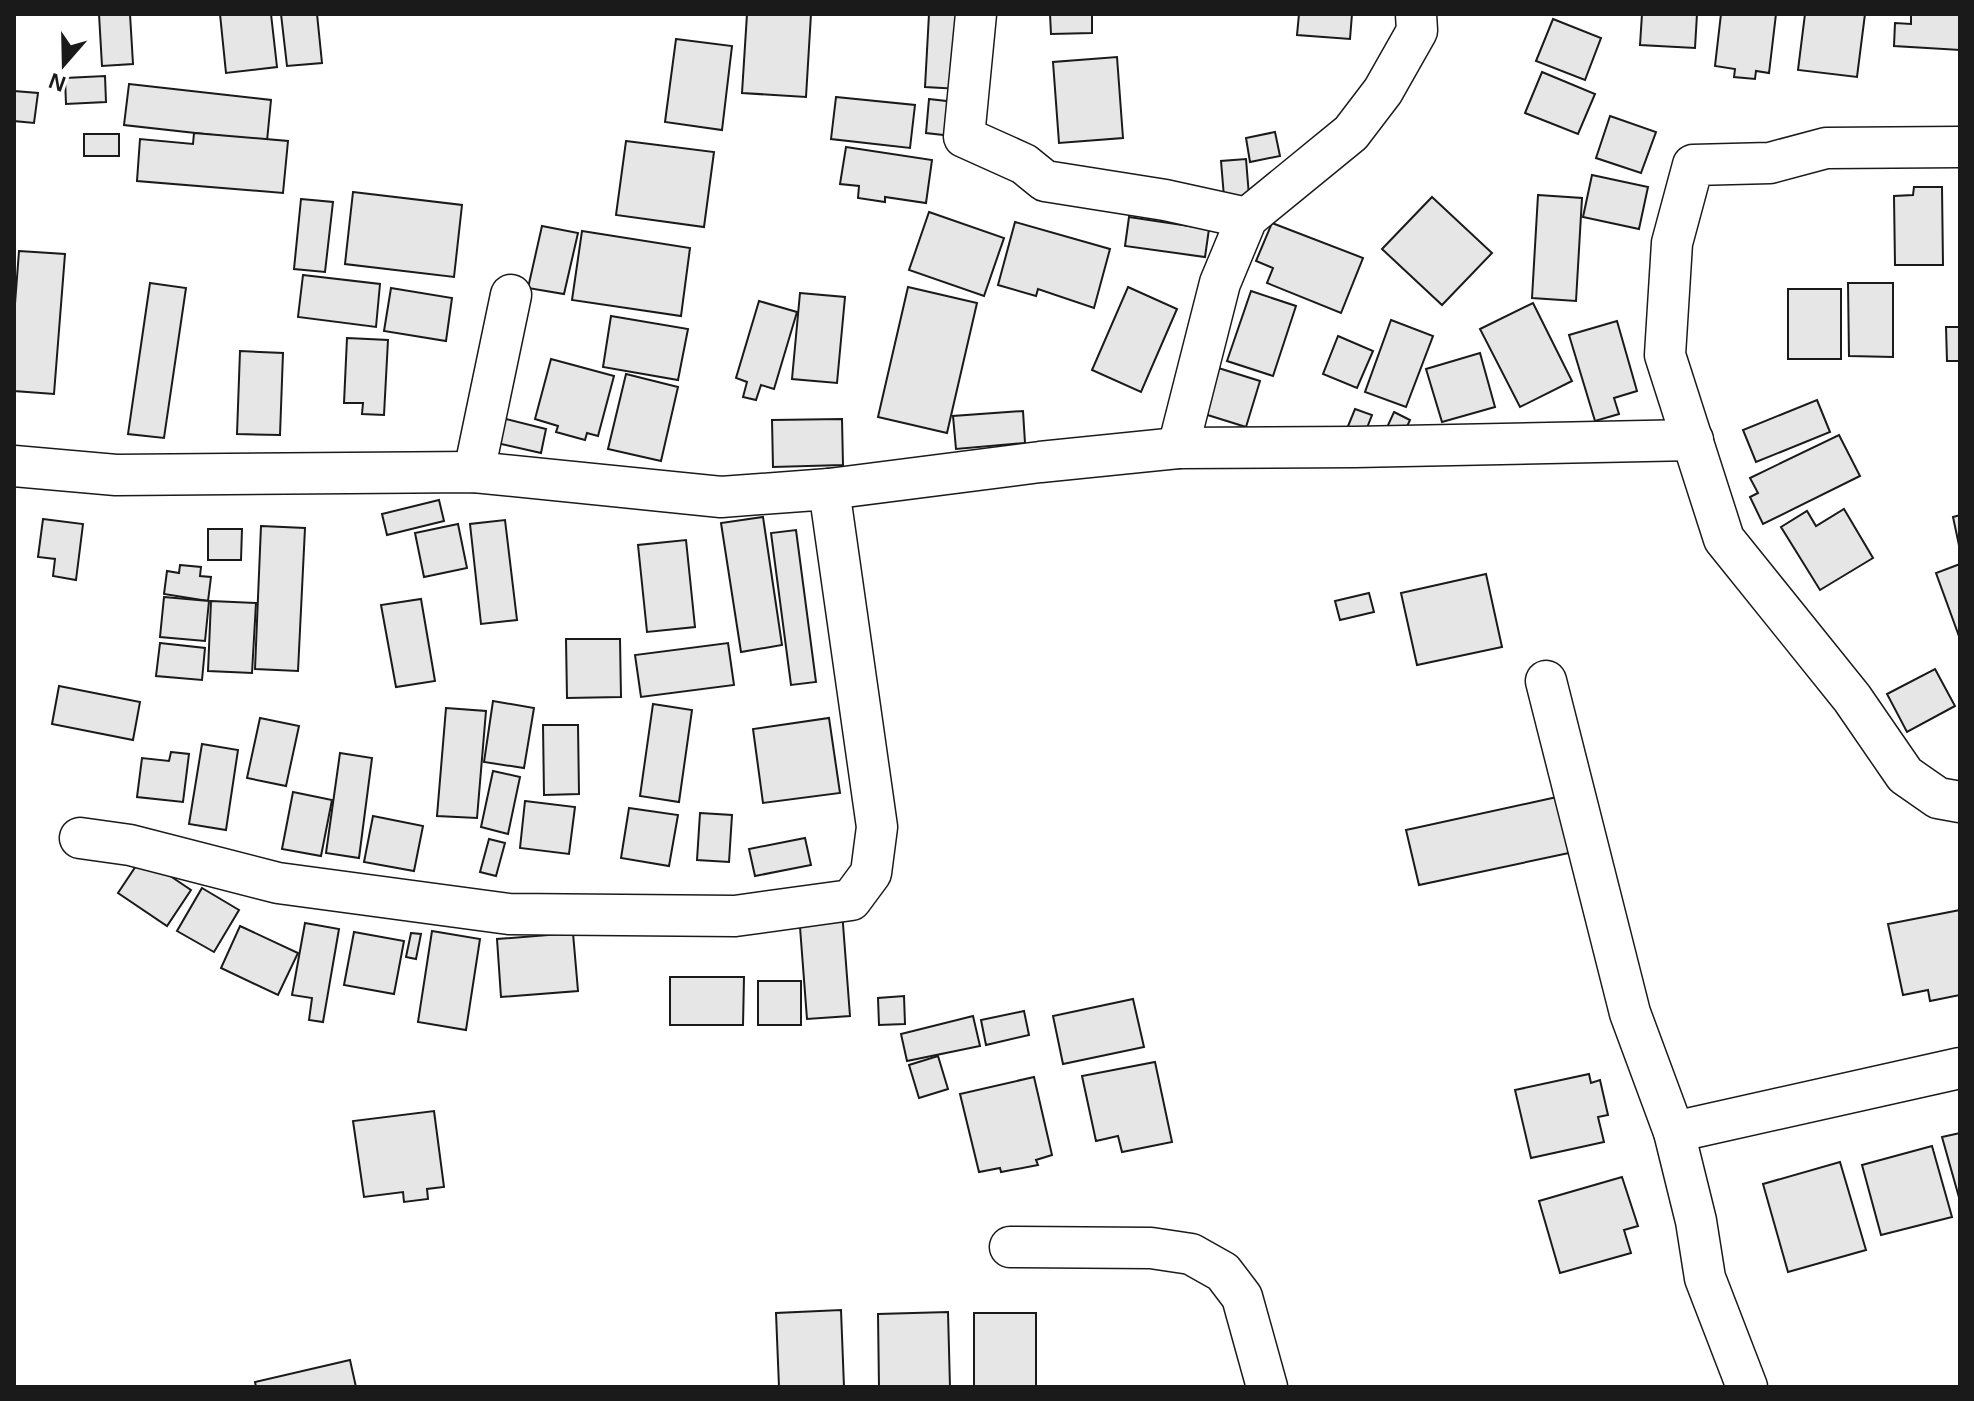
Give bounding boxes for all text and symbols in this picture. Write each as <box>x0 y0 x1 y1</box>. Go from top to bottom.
north arrow <box>24 24 104 104</box>
text: N <box>46 68 69 97</box>

